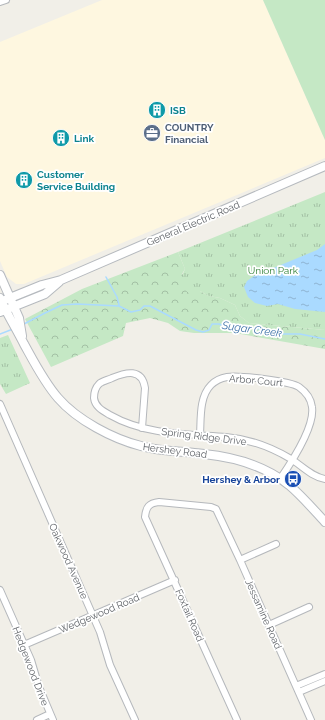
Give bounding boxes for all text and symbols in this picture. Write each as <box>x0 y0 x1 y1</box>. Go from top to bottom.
building icon: ISB <box>147 100 167 120</box>
place label: ISB <box>170 105 186 116</box>
place label: COUNTRY Financial <box>165 122 214 145</box>
office icon: COUNTRY Financial <box>142 123 162 143</box>
building icon: Link <box>51 128 71 148</box>
place label: Link <box>74 133 94 144</box>
place label: Customer Service Building <box>37 169 115 192</box>
building icon: Customer Service Building <box>14 170 34 190</box>
street label: General Electric Road <box>145 199 241 248</box>
park label: Union Park <box>248 265 299 276</box>
water label: Sugar Creek <box>220 319 283 340</box>
street label: Arbor Court <box>229 373 284 388</box>
street label: Spring Ridge Drive <box>161 426 247 447</box>
street label: Hershey Road <box>142 441 208 460</box>
bus stop icon: Hershey & Arbor <box>283 469 303 489</box>
place label: Hershey & Arbor <box>202 474 280 485</box>
street label: Oakwood Avenue <box>47 522 90 601</box>
street label: Jessamine Road <box>243 578 284 651</box>
street label: Foxtail Road <box>173 587 206 643</box>
street label: Wedgewood Road <box>57 592 141 635</box>
street label: Hedgewood Drive <box>10 625 51 707</box>

